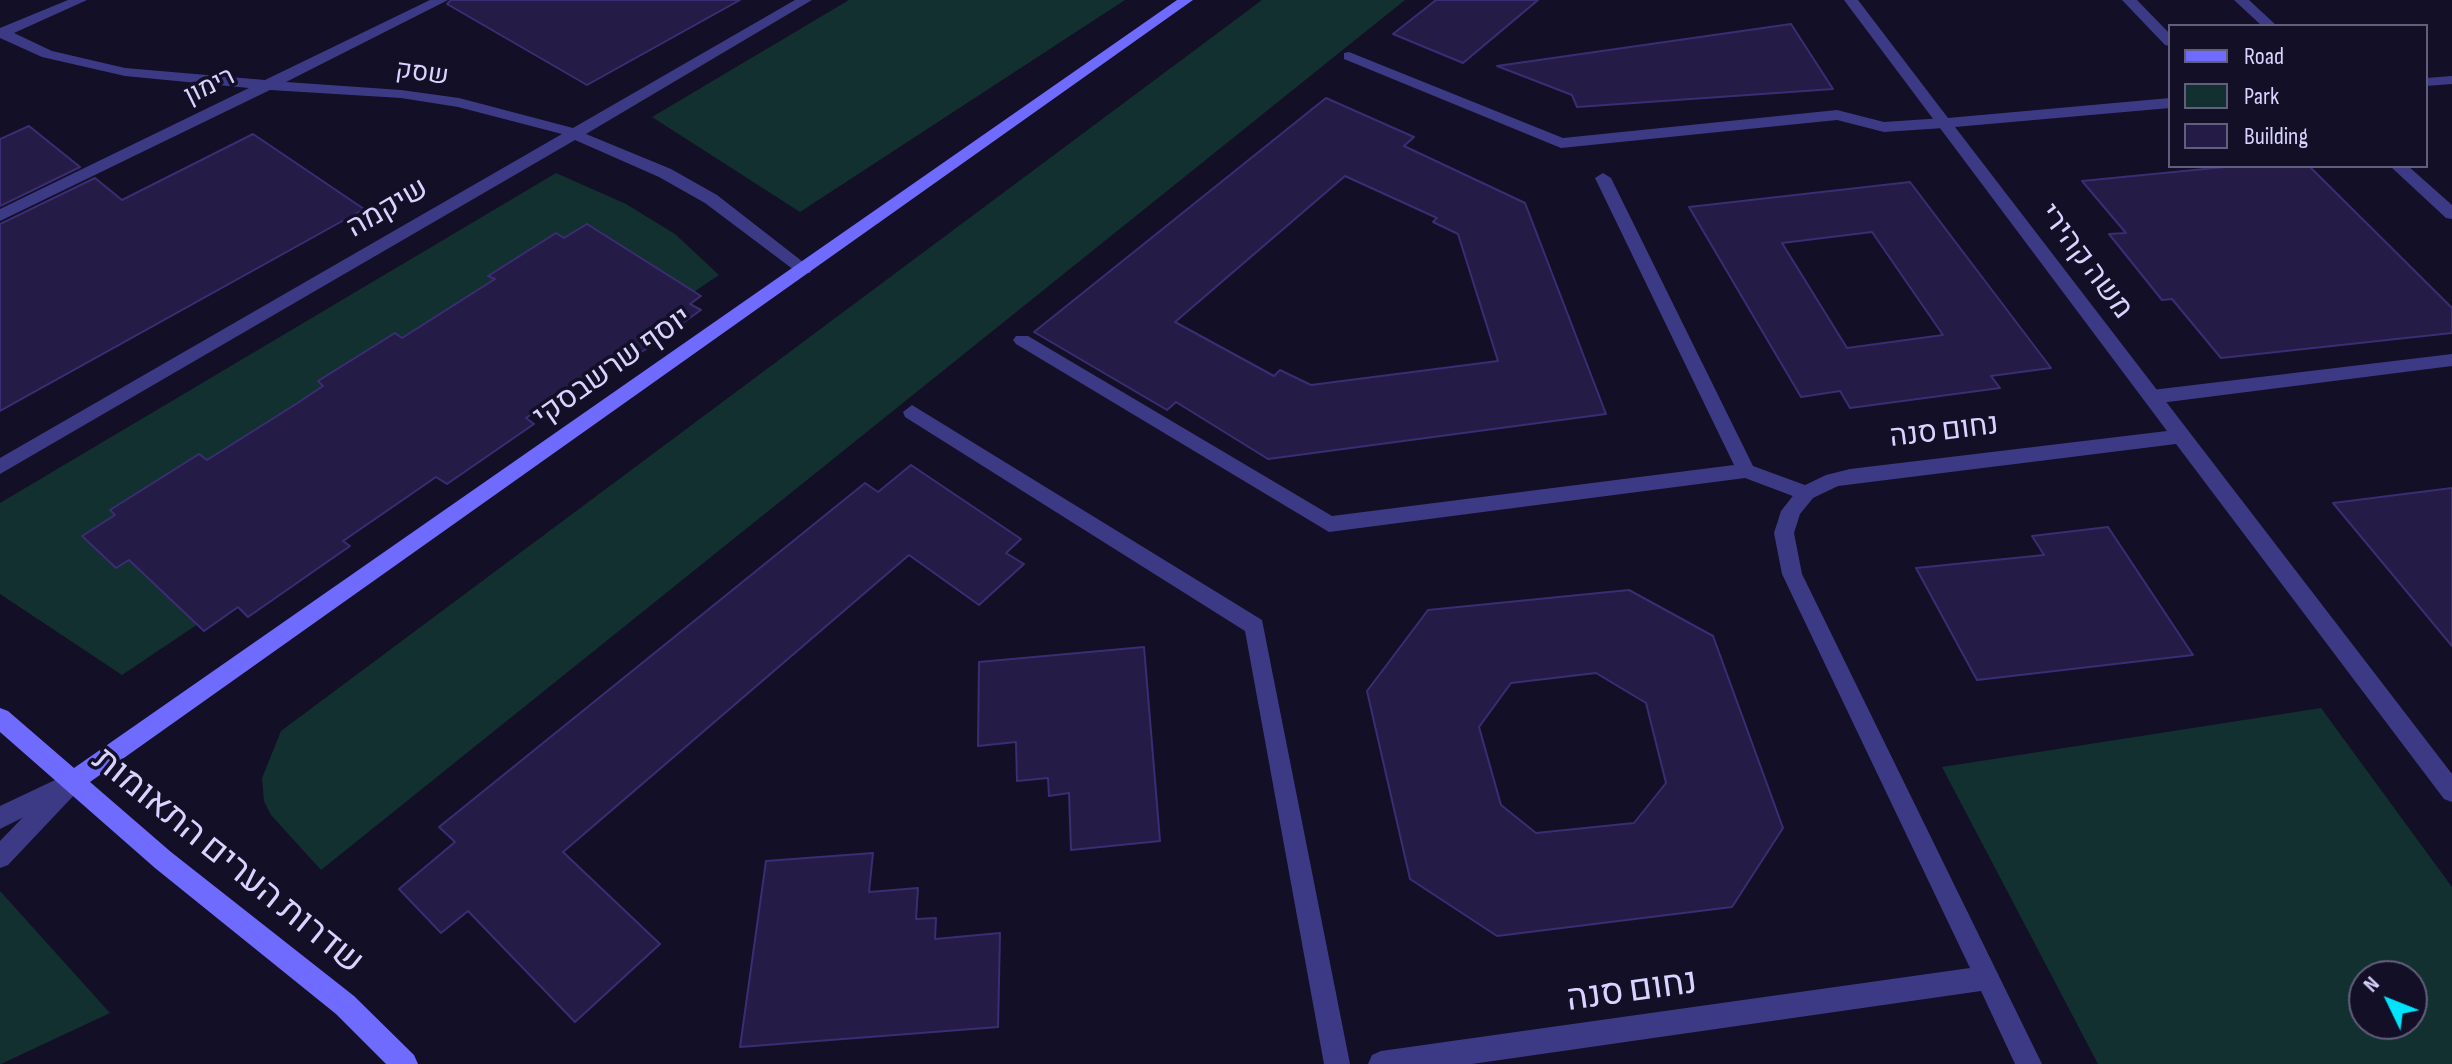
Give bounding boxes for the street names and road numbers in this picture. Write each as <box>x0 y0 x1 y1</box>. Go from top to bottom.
street label: שסק <box>393 55 451 93</box>
street label: רימון <box>180 62 240 112</box>
street label: שיקמה <box>341 171 435 247</box>
street label: משה קהירי <box>2030 198 2140 326</box>
street label: יוסף שרשבסקי <box>527 300 699 436</box>
street label: נחום סנה <box>1888 407 2000 457</box>
street label: שדרות הערים התאומות <box>83 739 371 985</box>
street label: נחום סנה <box>1564 961 1700 1023</box>

